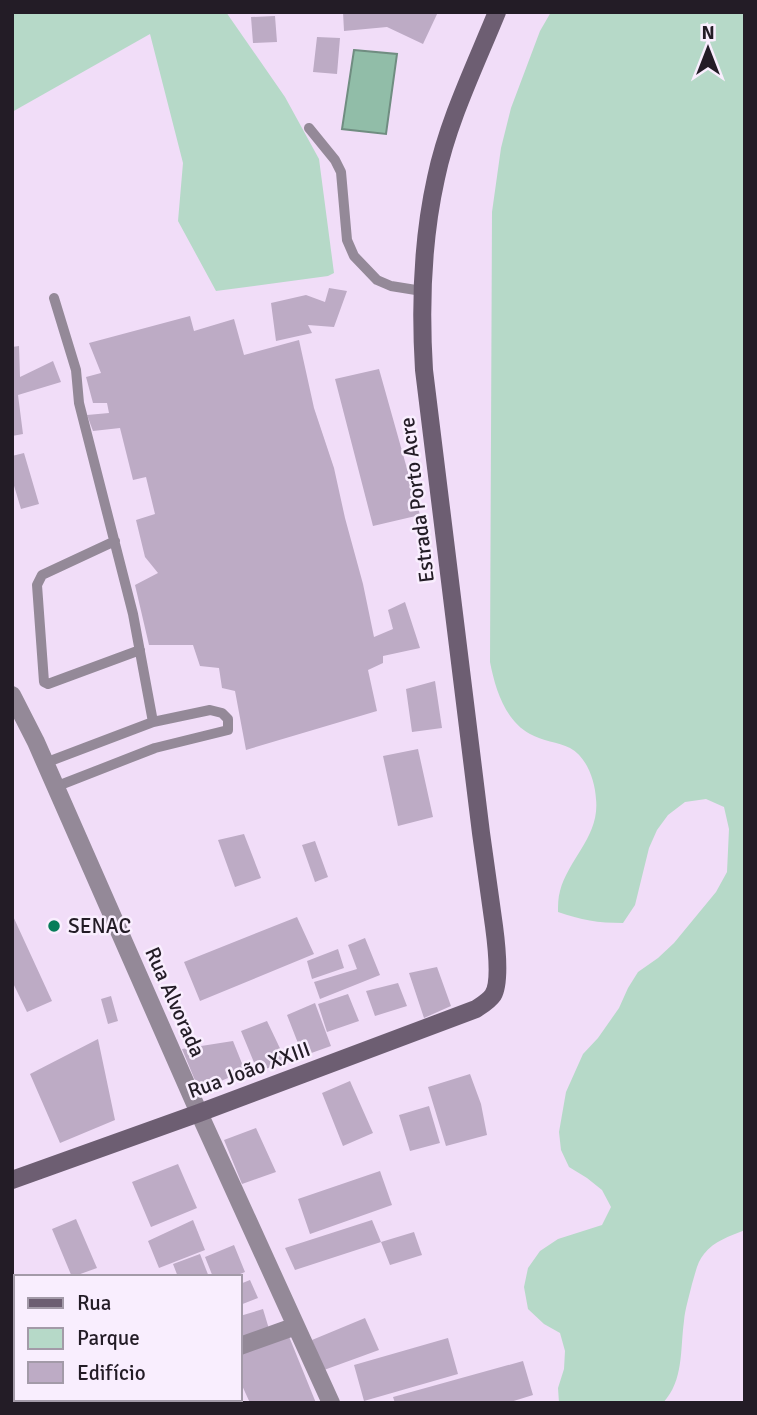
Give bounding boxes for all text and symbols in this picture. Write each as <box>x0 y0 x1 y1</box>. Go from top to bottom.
north arrow <box>673 14 743 84</box>
text: N <box>701 21 715 45</box>
street label: Estrada Porto Acre <box>394 416 440 584</box>
place label: SENAC <box>68 913 131 939</box>
marker: SENAC <box>46 918 62 934</box>
street label: Rua Alvorada <box>139 943 211 1061</box>
street label: Rua João XXIII <box>184 1036 314 1104</box>
legend <box>14 1275 242 1401</box>
text: Rua <box>77 1290 111 1316</box>
text: Parque <box>77 1325 140 1351</box>
text: Edifício <box>77 1360 146 1386</box>

